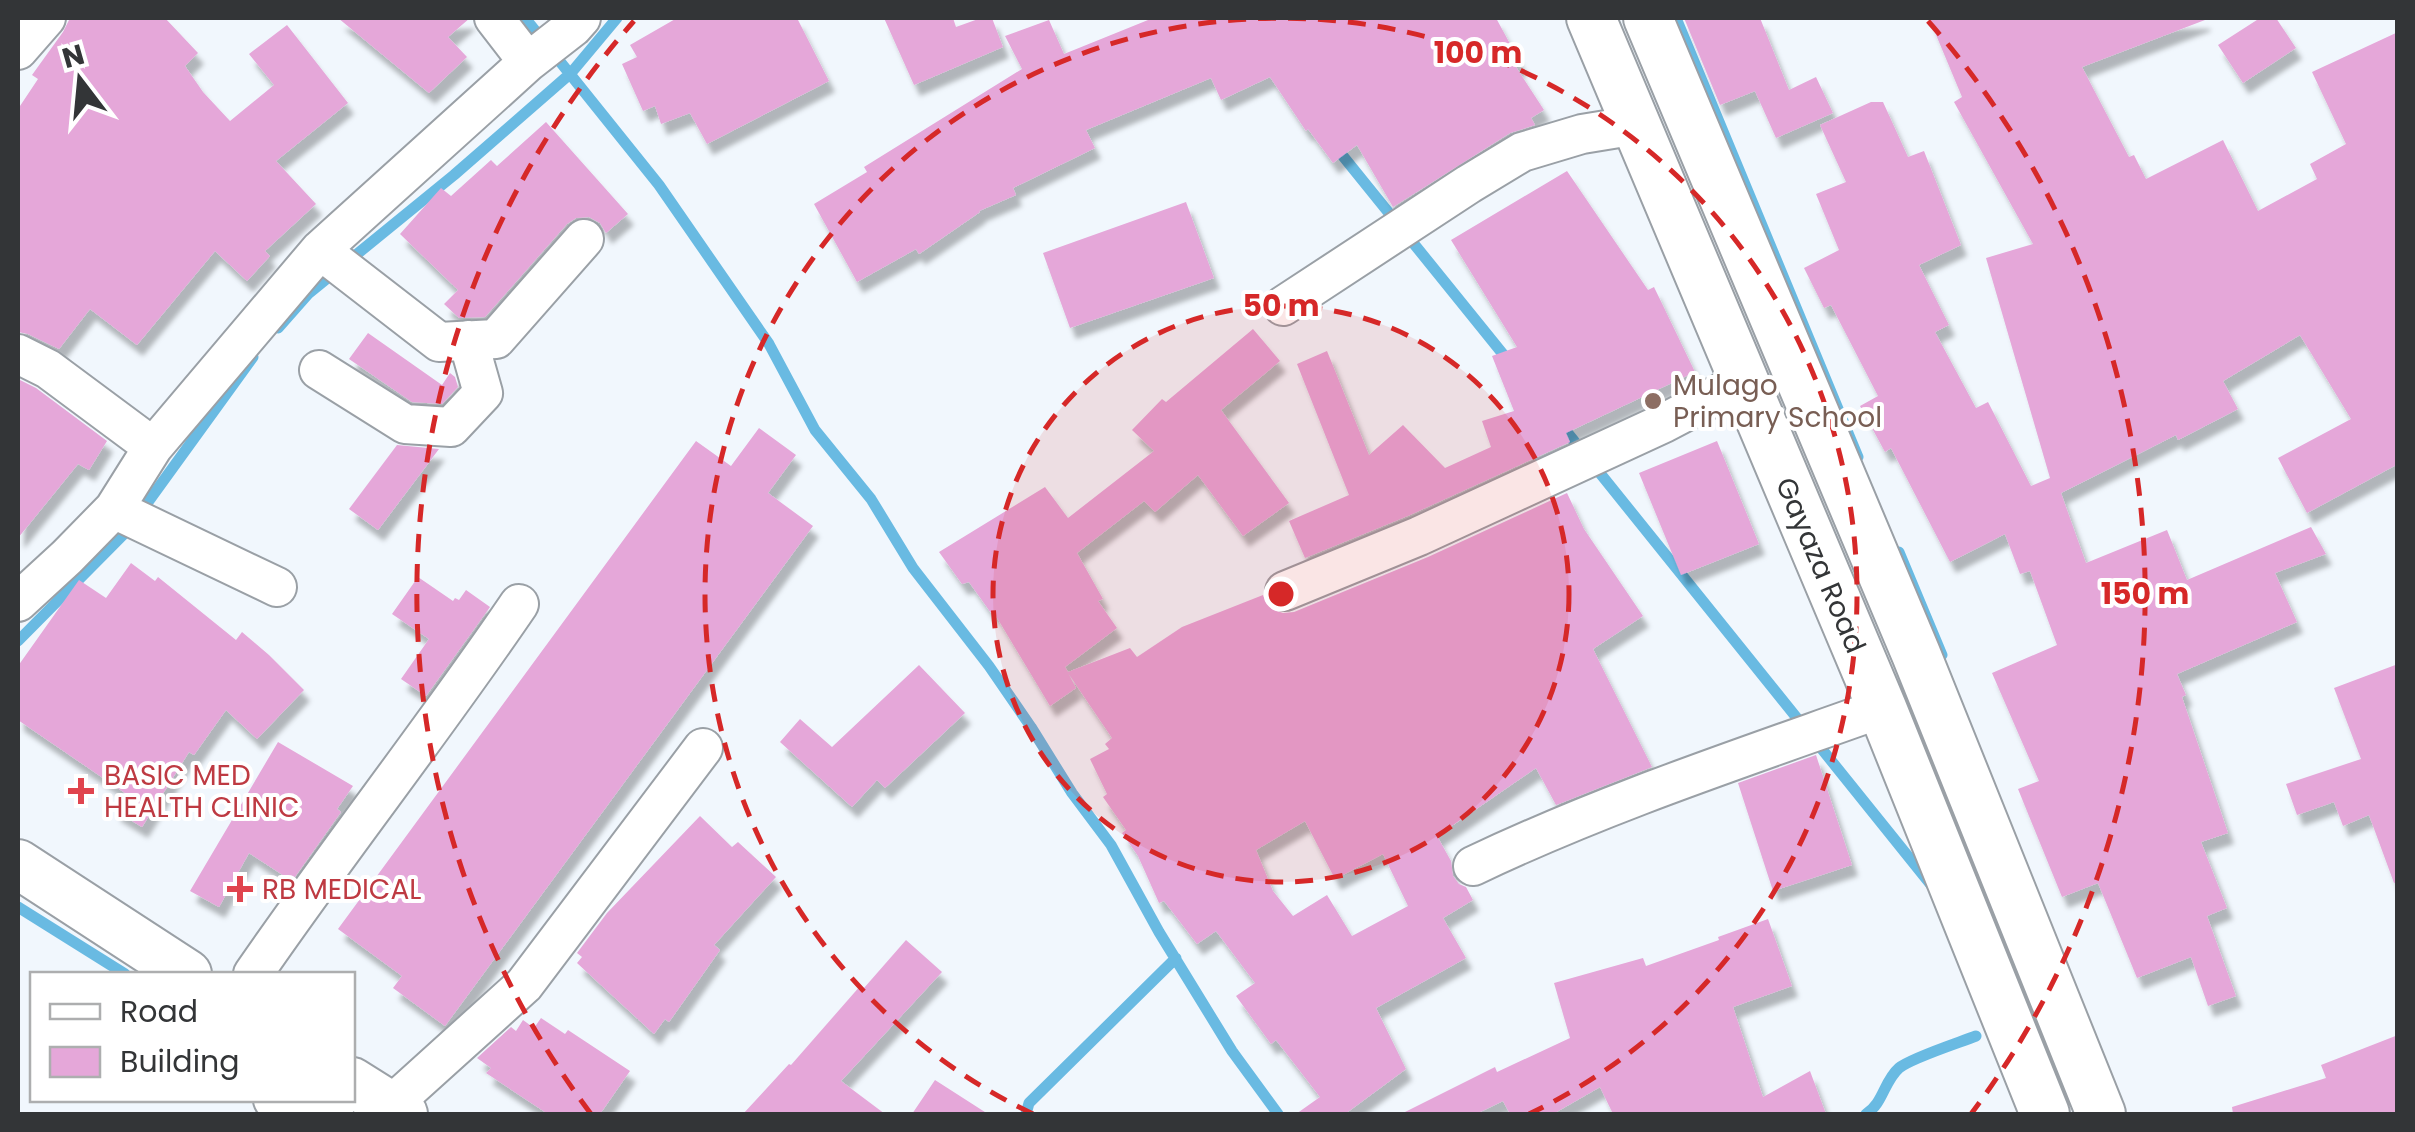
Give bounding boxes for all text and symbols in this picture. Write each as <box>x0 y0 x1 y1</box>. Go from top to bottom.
north arrow <box>30 30 130 130</box>
text: 100 m <box>1434 31 1522 74</box>
text: N <box>58 35 89 78</box>
text: 50 m <box>1242 284 1320 327</box>
place label: Mulago Primary School <box>1673 366 1882 437</box>
marker: Mulago Primary School <box>1642 390 1664 412</box>
street label: Gayaza Road <box>1766 471 1875 659</box>
text: 150 m <box>2101 572 2189 615</box>
centre of rings <box>1263 576 1299 612</box>
place label: BASIC MED HEALTH CLINIC <box>104 756 300 827</box>
marker: BASIC MED HEALTH CLINIC <box>68 778 94 804</box>
place label: RB MEDICAL <box>262 870 421 909</box>
marker: RB MEDICAL <box>227 876 253 902</box>
legend <box>30 972 355 1102</box>
text: Road <box>120 990 198 1033</box>
text: Building <box>120 1040 240 1083</box>

